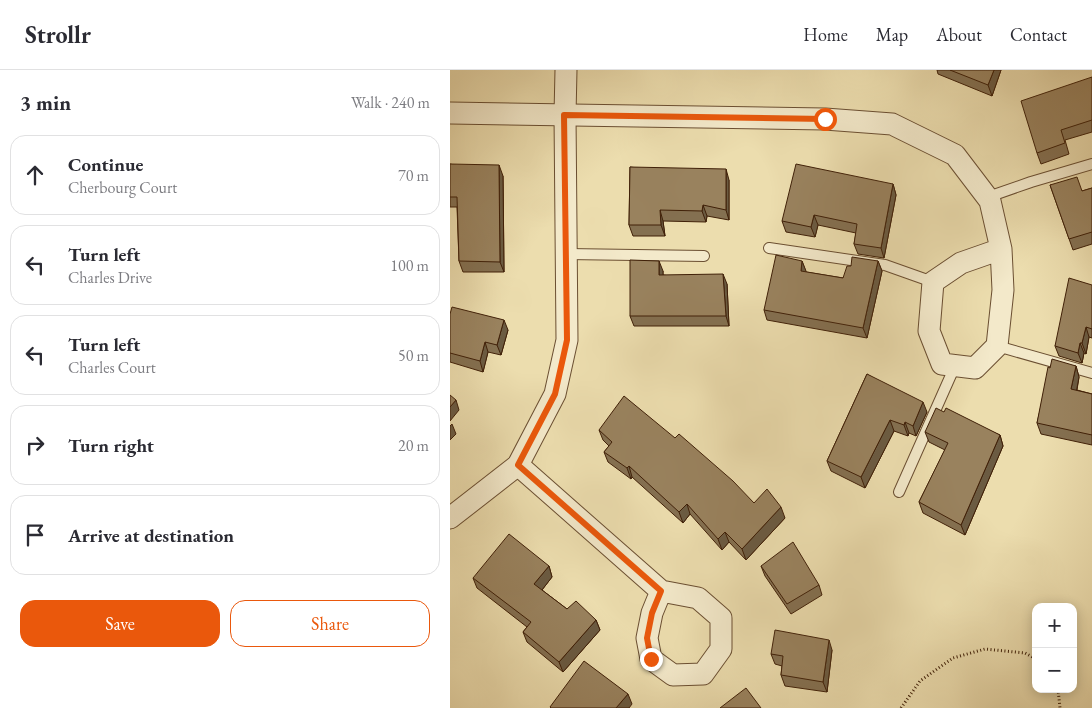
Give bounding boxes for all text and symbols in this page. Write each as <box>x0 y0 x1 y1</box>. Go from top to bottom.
text: Strollr <box>25 19 91 50</box>
text: Home <box>803 23 848 46</box>
text: Map <box>876 23 908 46</box>
text: About <box>936 23 982 46</box>
text: Contact <box>1010 23 1067 46</box>
text: 3 min <box>20 89 71 116</box>
text: Walk · 240 m <box>351 92 430 113</box>
route start <box>814 108 837 131</box>
text: Continue <box>68 152 143 177</box>
icon: ahead <box>21 161 49 189</box>
text: 70 m <box>398 165 429 186</box>
text: Cherbourg Court <box>68 177 177 198</box>
text: Turn left <box>68 242 140 267</box>
icon: left <box>21 251 49 279</box>
text: 100 m <box>390 255 429 276</box>
text: Charles Drive <box>68 267 152 288</box>
text: Turn left <box>68 332 140 357</box>
icon: left <box>21 341 49 369</box>
text: 50 m <box>398 345 429 366</box>
text: Charles Court <box>68 357 156 378</box>
icon: right <box>21 431 49 459</box>
text: Turn right <box>68 433 154 458</box>
text: 20 m <box>398 435 429 456</box>
icon: arrive <box>21 521 49 549</box>
text: Arrive at destination <box>68 523 234 548</box>
button: Save <box>20 600 220 647</box>
button: Share <box>230 600 430 647</box>
map controls <box>1032 603 1077 693</box>
button: + <box>1032 603 1077 648</box>
route end <box>640 648 663 671</box>
button: − <box>1032 648 1077 693</box>

